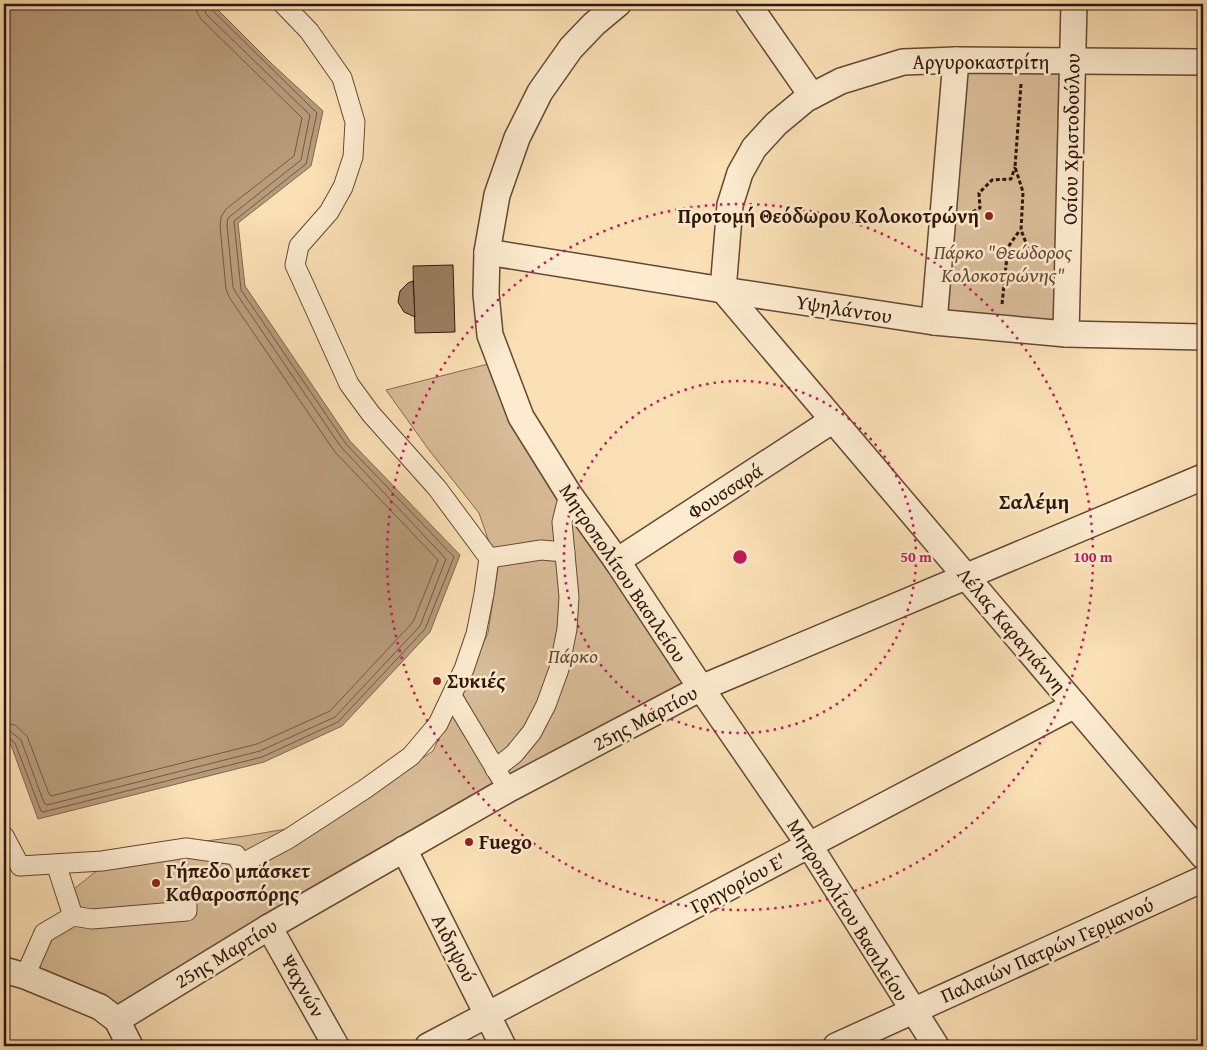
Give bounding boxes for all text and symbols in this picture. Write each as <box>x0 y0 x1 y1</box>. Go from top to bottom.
street label: Αργυροκαστρίτη <box>913 47 1049 76</box>
street label: Οσίου Χριστοδούλου <box>1055 53 1086 225</box>
place label: Προτομή Θεόδωρου Κολοκοτρώνη <box>678 201 979 230</box>
marker: Προτομή Θεόδωρου Κολοκοτρώνη <box>983 210 995 222</box>
park label: Πάρκο "Θεώδορος Κολοκοτρώνης" <box>933 237 1073 289</box>
street label: Υψηλάντου <box>793 286 894 330</box>
street label: Φουσσαρά <box>681 455 768 526</box>
street label: Μητροπολίτου Βασιλείου <box>553 477 694 668</box>
district label: Σαλέμη <box>999 486 1069 517</box>
text: 50 m <box>900 546 932 567</box>
text: 100 m <box>1073 546 1113 567</box>
centre of rings <box>731 548 749 566</box>
street label: Λέλας Καραγιάννη <box>951 560 1074 699</box>
park label: Πάρκο <box>547 641 598 670</box>
place label: Συκιές <box>447 666 506 695</box>
marker: Συκιές <box>431 675 443 687</box>
street label: 25ης Μαρτίου <box>587 678 702 757</box>
street label: Μητροπολίτου Βασιλείου <box>780 813 916 1007</box>
place label: Fuego <box>479 827 532 856</box>
marker: Fuego <box>463 836 475 848</box>
street label: Γρηγορίου Ε' <box>685 845 791 920</box>
place label: Γήπεδο μπάσκετ Καθαροσπόρης <box>166 856 311 908</box>
marker: Γήπεδο μπάσκετ Καθαροσπόρης <box>150 877 162 889</box>
street label: Παλαιών Πατρών Γερμανού <box>936 889 1158 1010</box>
street label: Αιδηψού <box>425 909 484 987</box>
street label: 25ης Μαρτίου <box>169 910 283 995</box>
street label: Ψαχνών <box>274 948 333 1023</box>

